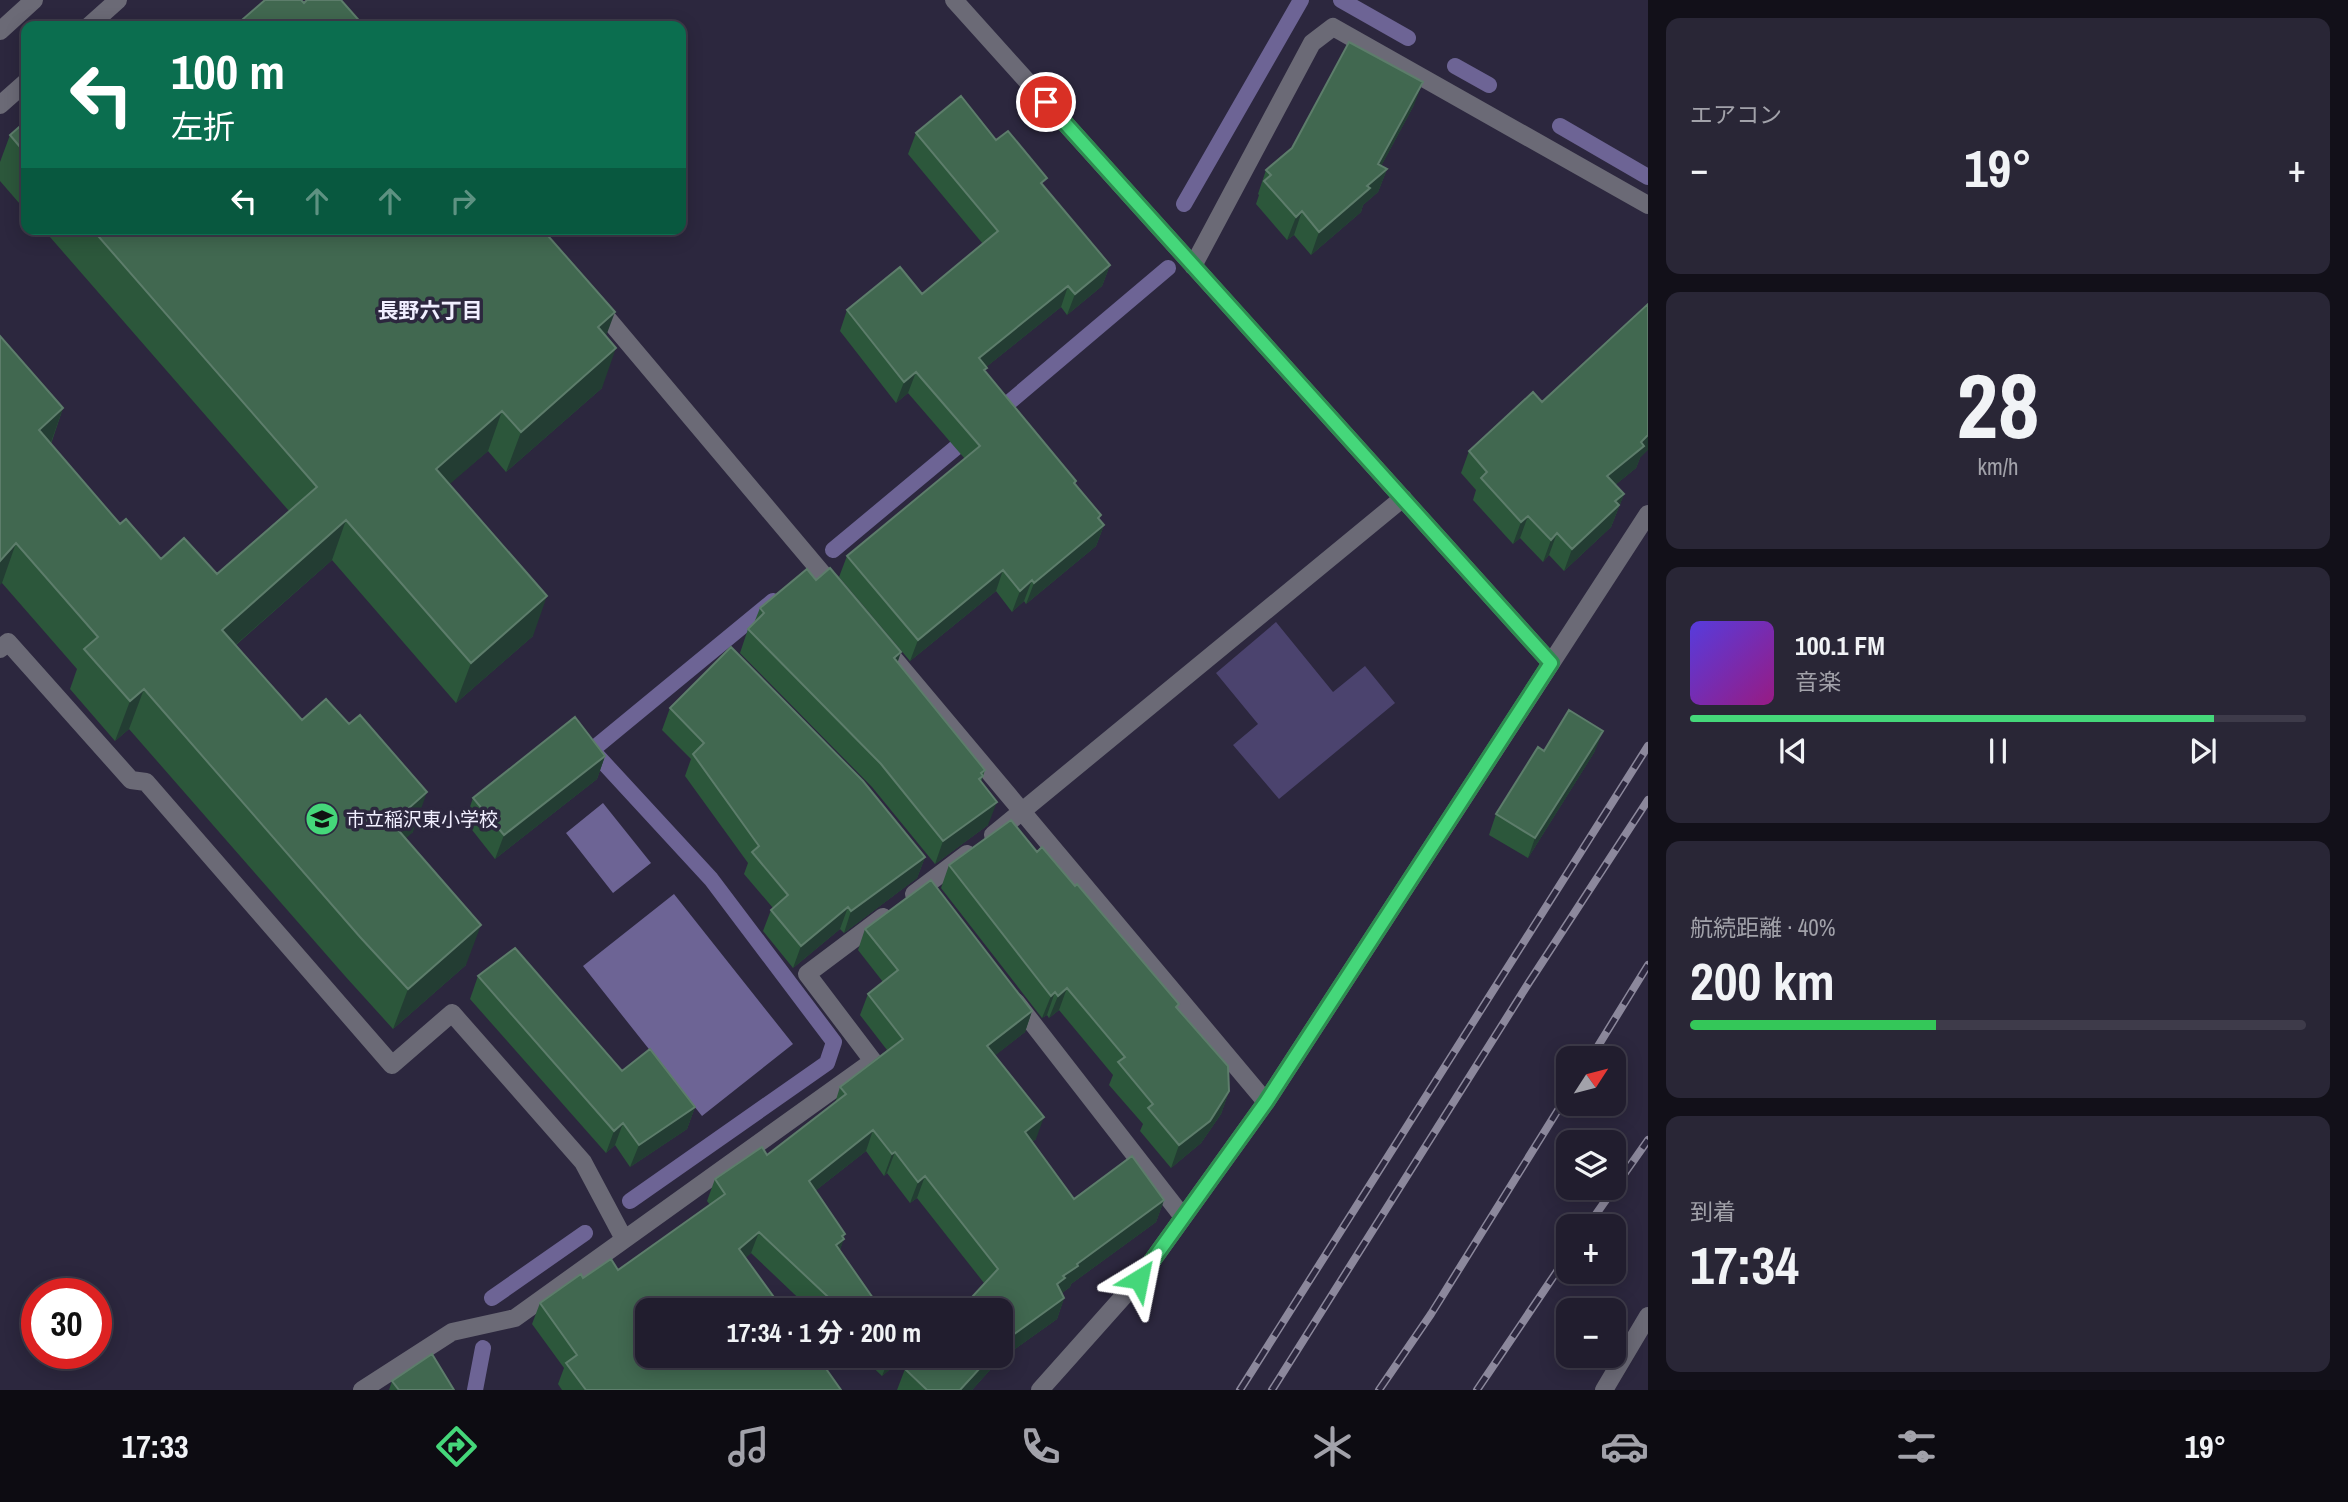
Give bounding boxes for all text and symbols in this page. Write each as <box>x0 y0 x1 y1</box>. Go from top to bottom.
text: 100 m <box>171 38 285 104</box>
icon: left <box>56 49 147 140</box>
pin <box>1016 72 1076 132</box>
icon: arrive <box>1027 83 1065 121</box>
text: エアコン <box>1690 99 1782 130</box>
text: 左折 <box>171 105 235 148</box>
text: 19° <box>1964 133 2032 203</box>
text: − <box>1690 143 1708 194</box>
text: + <box>2288 143 2306 194</box>
icon: left <box>225 182 263 220</box>
icon: ahead <box>298 182 336 220</box>
icon: ahead <box>371 182 409 220</box>
icon: right <box>444 182 482 220</box>
district label: 長野六丁目 <box>378 296 483 325</box>
text: 28 <box>1957 344 2040 466</box>
text: km/h <box>1978 451 2018 482</box>
text: 100.1 FM <box>1795 628 1885 663</box>
text: 音楽 <box>1795 666 1841 697</box>
icon: previous <box>1774 732 1812 770</box>
icon: pause <box>1979 732 2017 770</box>
icon: next <box>2184 732 2222 770</box>
school or university icon: 市立稲沢東小学校 <box>303 800 341 838</box>
place label: 市立稲沢東小学校 <box>346 806 498 832</box>
text: 航続距離 · 40% <box>1690 912 1835 943</box>
text: 200 km <box>1690 946 1835 1016</box>
north arrow <box>1556 1046 1626 1116</box>
map controls <box>1556 1046 1626 1368</box>
button: layers <box>1556 1130 1626 1200</box>
text: 到着 <box>1690 1196 1736 1227</box>
button: + <box>1556 1214 1626 1284</box>
text: 17:34 <box>1690 1230 1799 1300</box>
position arrow <box>1102 1242 1176 1316</box>
speed limit sign: 30 <box>21 1278 112 1369</box>
button: − <box>1556 1298 1626 1368</box>
text: 17:34 · 1 分 · 200 m <box>727 1315 921 1350</box>
icon: directions <box>432 1422 481 1471</box>
icon: music <box>724 1422 773 1471</box>
icon: phone <box>1016 1422 1065 1471</box>
icon: climate <box>1308 1422 1357 1471</box>
icon: car <box>1600 1422 1649 1471</box>
icon: filters <box>1892 1422 1941 1471</box>
text: 17:33 <box>122 1425 189 1468</box>
text: 19° <box>2184 1425 2226 1468</box>

